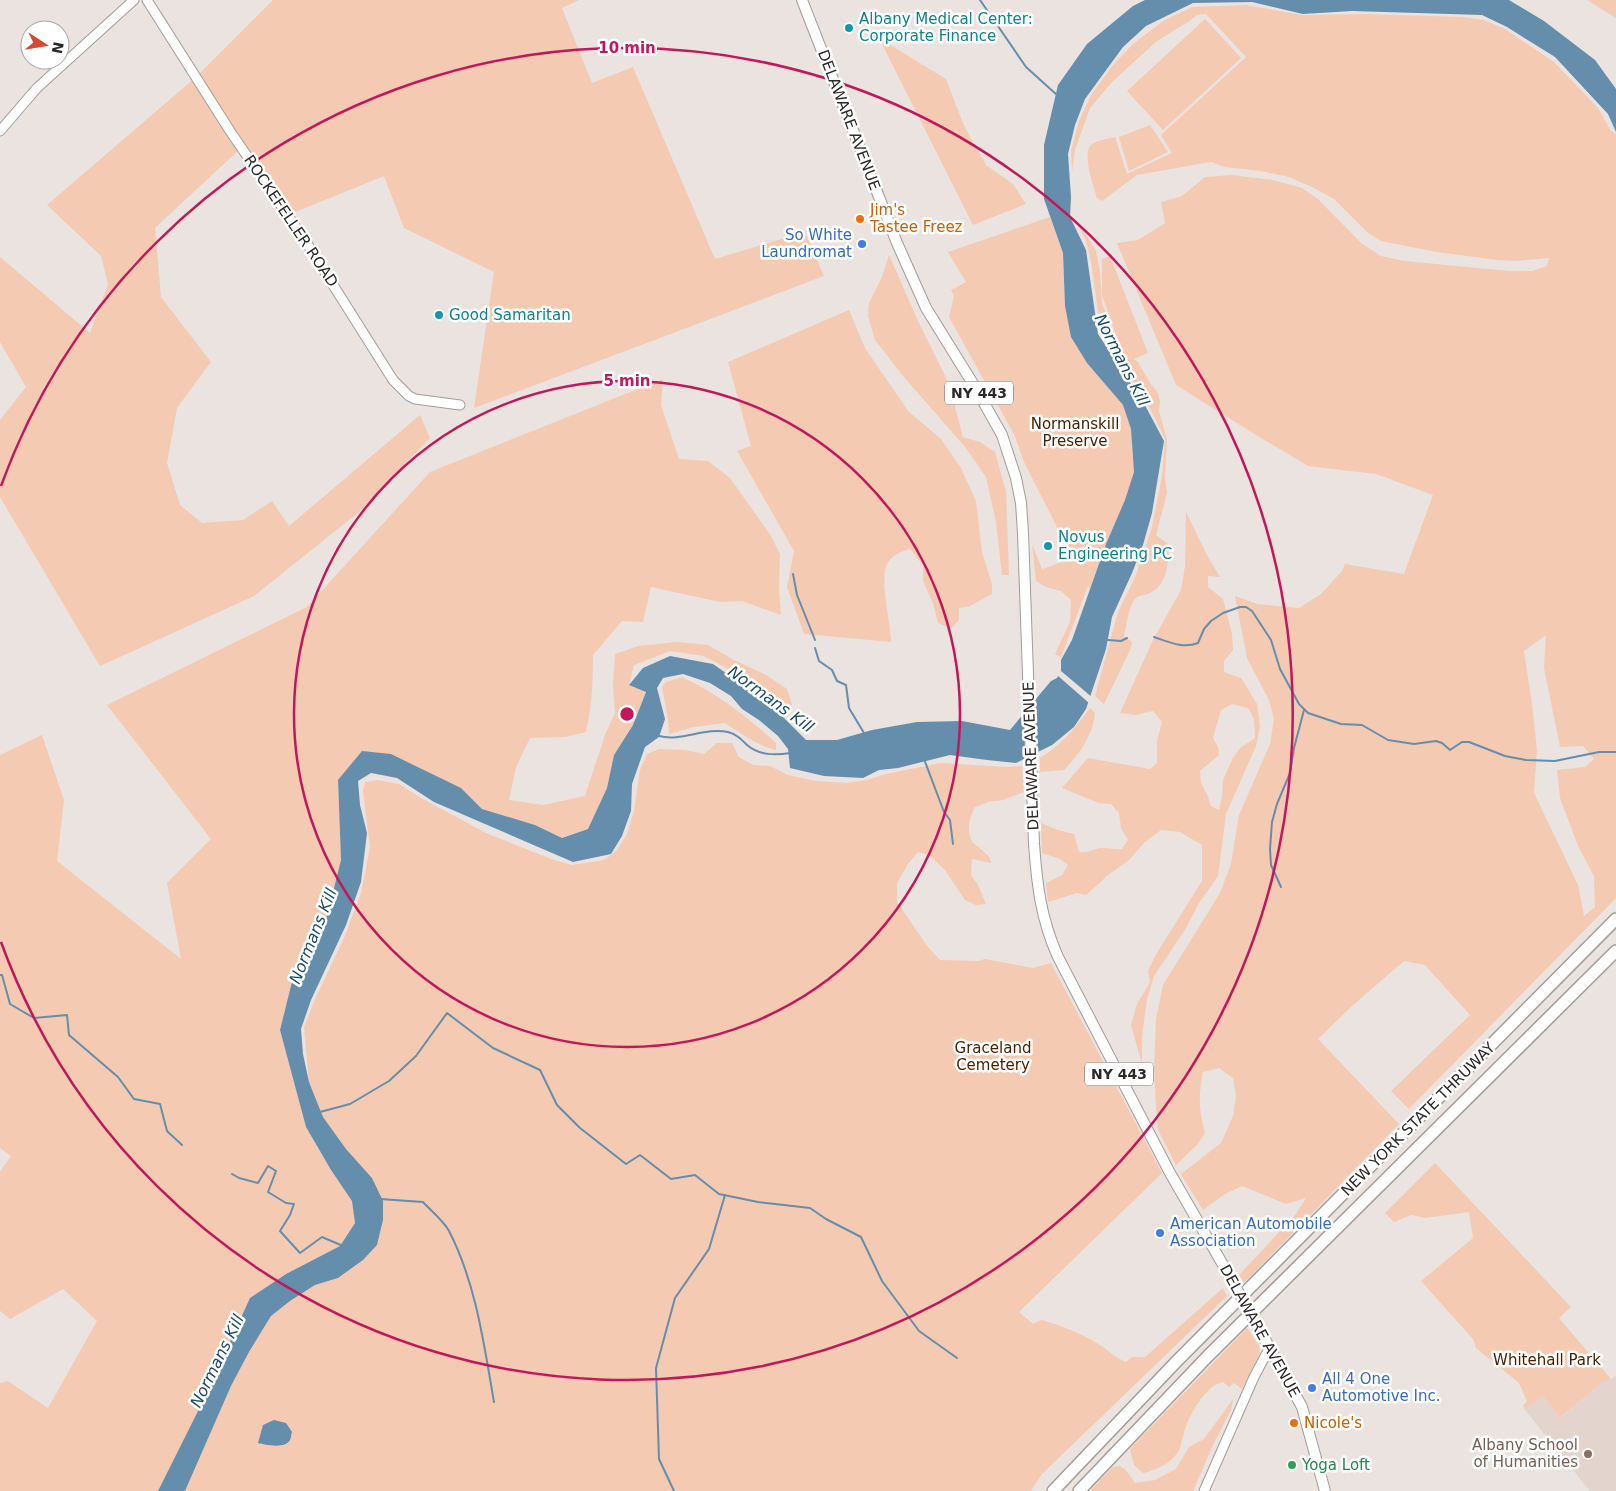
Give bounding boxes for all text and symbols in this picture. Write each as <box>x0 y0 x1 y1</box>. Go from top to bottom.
place label: Albany Medical Center: Corporate Finance <box>859 10 1033 45</box>
north arrow <box>20 20 70 70</box>
marker: Albany Medical Center: Corporate Finance <box>843 22 855 34</box>
text: 10 min <box>598 39 656 57</box>
text: N <box>49 40 67 55</box>
street label: DELAWARE AVENUE <box>814 47 884 193</box>
street label: ROCKEFELLER ROAD <box>240 152 342 290</box>
place label: Jim's Tastee Freez <box>869 201 963 236</box>
marker: Jim's Tastee Freez <box>854 213 866 225</box>
place label: So White Laundromat <box>761 226 852 261</box>
marker: So White Laundromat <box>856 238 868 250</box>
place label: Good Samaritan <box>449 306 571 324</box>
marker: Good Samaritan <box>433 309 445 321</box>
water label: Normans Kill <box>1091 311 1154 410</box>
text: 5 min <box>603 372 651 390</box>
road number: NY 443 <box>945 382 1013 404</box>
park label: Normanskill Preserve <box>1031 415 1119 450</box>
place label: Novus Engineering PC <box>1058 528 1172 563</box>
marker: Novus Engineering PC <box>1042 540 1054 552</box>
water label: Normans Kill <box>725 662 818 737</box>
street label: DELAWARE AVENUE <box>1019 681 1043 831</box>
centre of rings <box>618 705 636 723</box>
water label: Normans Kill <box>285 885 341 986</box>
street label: NEW YORK STATE THRUWAY <box>1338 1038 1499 1199</box>
park label: Graceland Cemetery <box>955 1039 1031 1074</box>
road number: NY 443 <box>1085 1062 1153 1086</box>
place label: American Automobile Association <box>1170 1215 1332 1250</box>
marker: American Automobile Association <box>1154 1227 1166 1239</box>
street label: DELAWARE AVENUE <box>1216 1262 1304 1400</box>
water label: Normans Kill <box>186 1311 248 1411</box>
park label: Whitehall Park <box>1493 1351 1601 1369</box>
place label: All 4 One Automotive Inc. <box>1322 1370 1440 1405</box>
marker: All 4 One Automotive Inc. <box>1306 1382 1318 1394</box>
place label: Nicole's <box>1304 1414 1362 1432</box>
marker: Nicole's <box>1288 1417 1300 1429</box>
place label: Albany School of Humanities <box>1472 1436 1578 1471</box>
marker: Albany School of Humanities <box>1582 1448 1594 1460</box>
place label: Yoga Loft <box>1301 1456 1370 1474</box>
marker: Yoga Loft <box>1286 1459 1298 1471</box>

